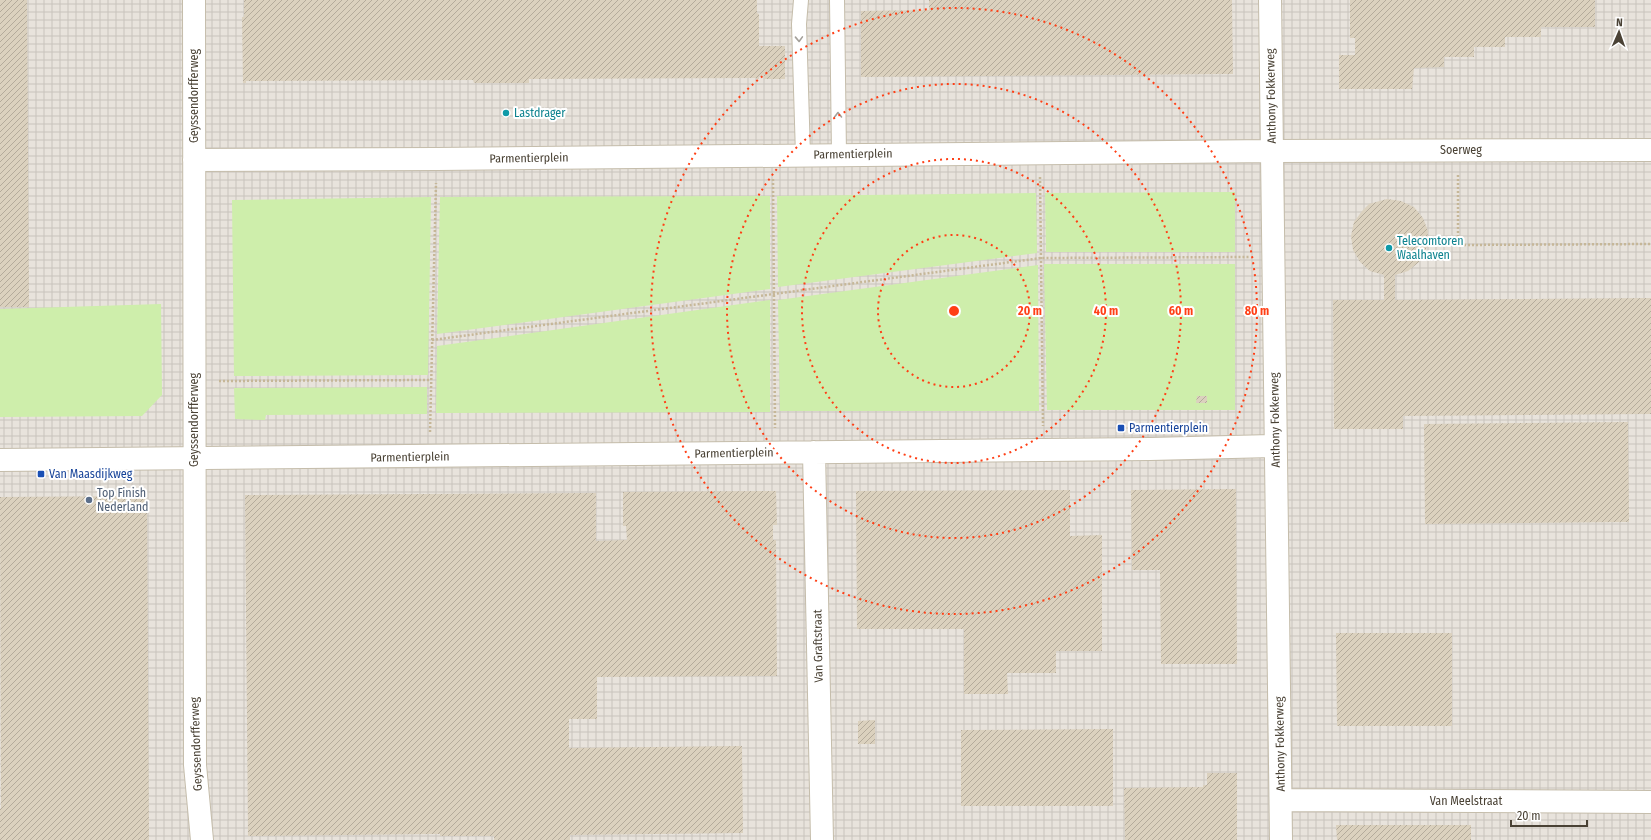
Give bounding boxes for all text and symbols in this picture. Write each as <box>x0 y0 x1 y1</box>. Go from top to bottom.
north arrow <box>1599 12 1639 52</box>
text: N <box>1616 16 1623 29</box>
one-way arrow <box>795 36 804 42</box>
street label: Anthony Fokkerweg <box>1263 48 1279 144</box>
street label: Geyssendorfferweg <box>187 49 201 143</box>
place label: Lastdrager <box>514 106 566 120</box>
marker: Lastdrager <box>501 108 511 118</box>
one-way arrow <box>834 112 842 118</box>
street label: Soerweg <box>1440 143 1482 157</box>
street label: Parmentierplein <box>813 146 893 162</box>
street label: Parmentierplein <box>489 150 569 166</box>
place label: Telecomtoren Waalhaven <box>1397 234 1463 262</box>
marker: Telecomtoren Waalhaven <box>1384 243 1394 253</box>
centre of rings <box>947 304 961 318</box>
text: 20 m <box>1017 304 1042 318</box>
text: 40 m <box>1094 304 1118 318</box>
text: 60 m <box>1169 304 1193 318</box>
text: 80 m <box>1245 304 1269 318</box>
street label: Anthony Fokkerweg <box>1267 372 1283 468</box>
street label: Geyssendorfferweg <box>187 373 201 467</box>
place label: Parmentierplein <box>1129 421 1208 435</box>
marker: Parmentierplein <box>1116 423 1126 433</box>
street label: Parmentierplein <box>694 445 774 461</box>
street label: Parmentierplein <box>370 449 450 465</box>
place label: Van Maasdijkweg <box>49 467 133 481</box>
marker: Van Maasdijkweg <box>36 469 46 479</box>
place label: Top Finish Nederland <box>97 486 149 514</box>
marker: Top Finish Nederland <box>84 495 94 505</box>
street label: Van Graftstraat <box>810 609 826 683</box>
street label: Geyssendorfferweg <box>187 696 205 791</box>
street label: Anthony Fokkerweg <box>1272 696 1288 792</box>
street label: Van Meelstraat <box>1430 794 1502 808</box>
scale bar <box>1511 802 1587 828</box>
text: 20 m <box>1517 809 1541 823</box>

